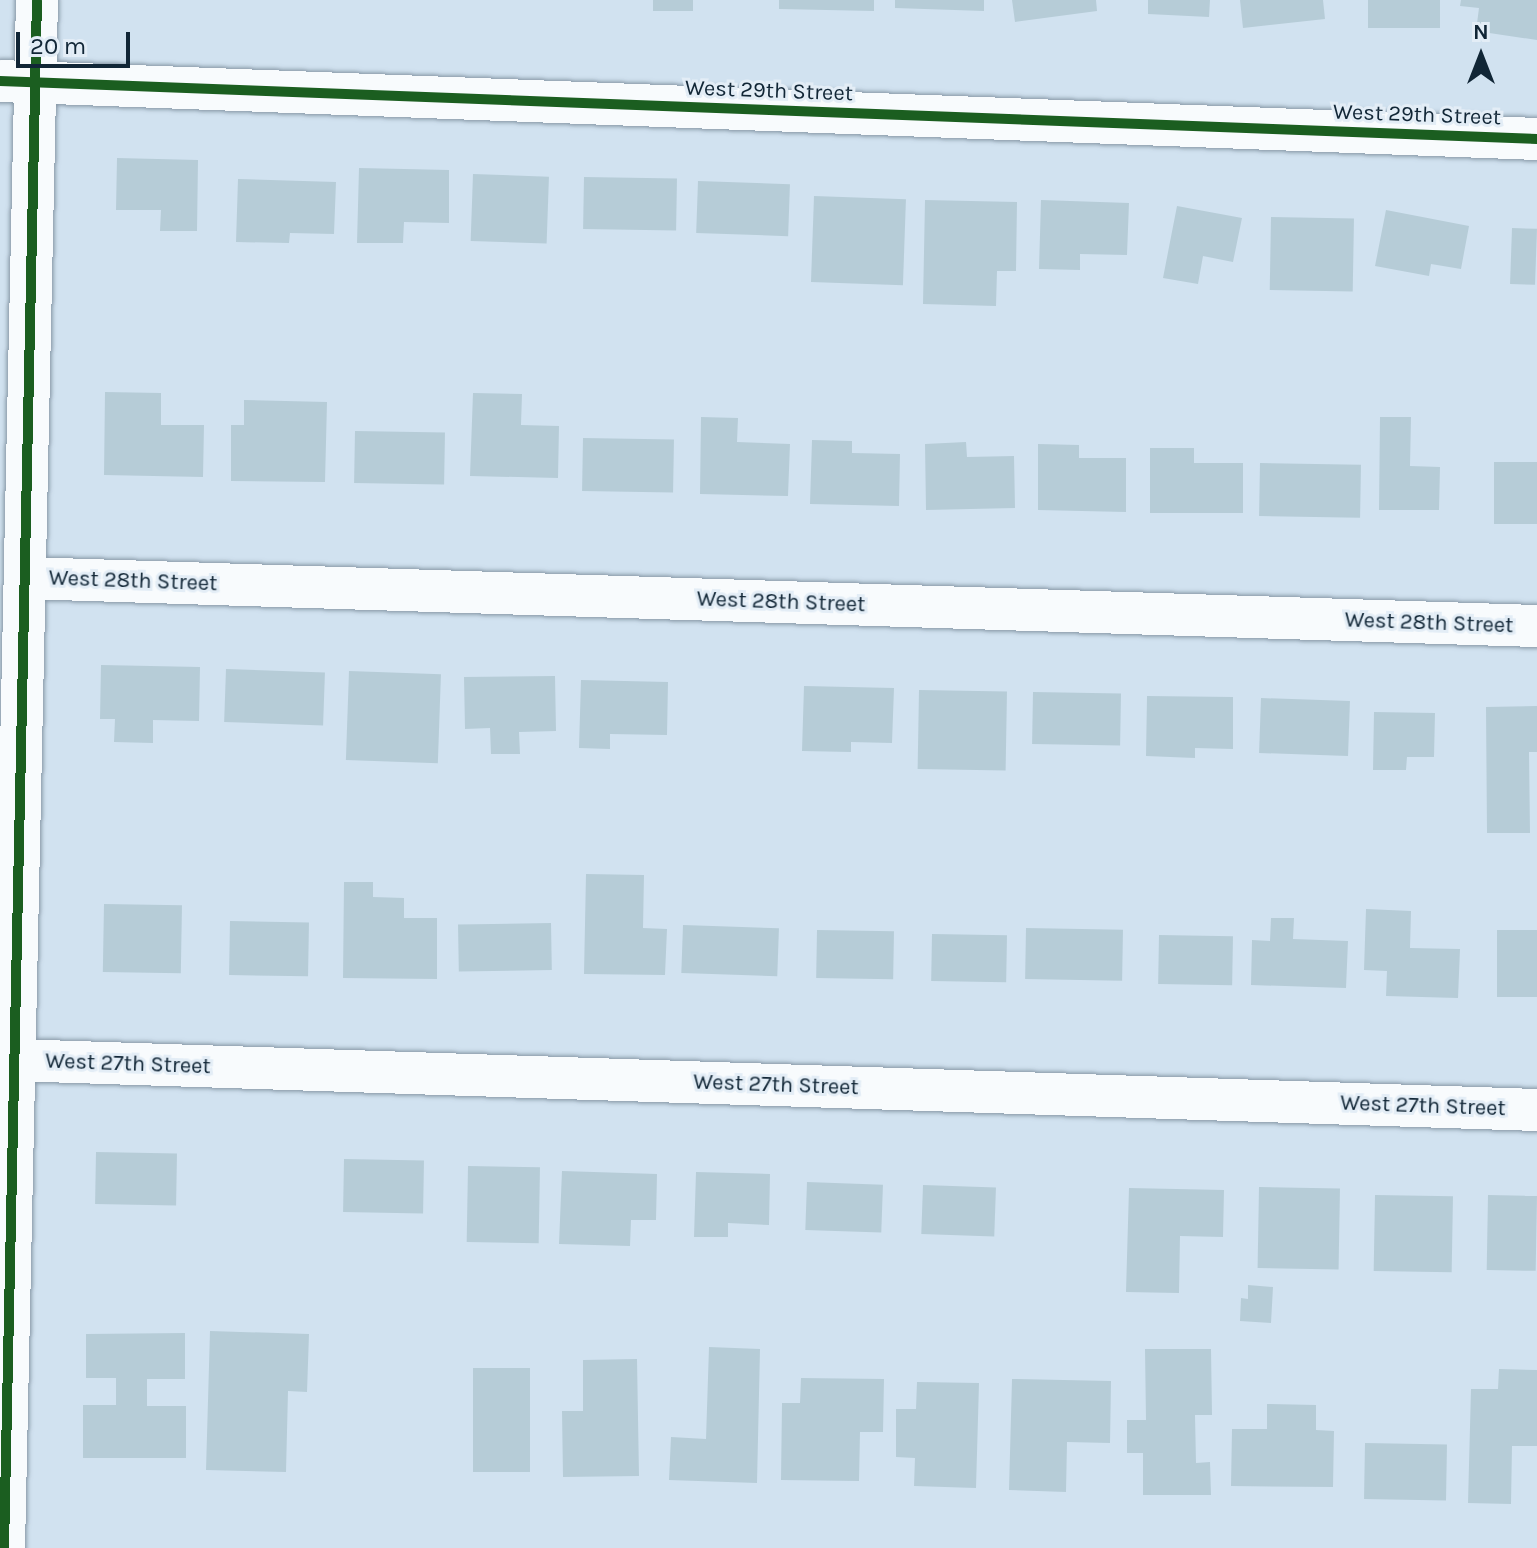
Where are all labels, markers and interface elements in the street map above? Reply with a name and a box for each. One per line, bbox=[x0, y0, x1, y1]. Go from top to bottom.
scale bar bbox=[20, 16, 134, 66]
north arrow bbox=[1441, 16, 1521, 96]
text: N bbox=[1473, 19, 1489, 45]
text: 20 m bbox=[30, 32, 86, 60]
street label: West 29th Street bbox=[685, 75, 853, 107]
street label: West 29th Street bbox=[1333, 99, 1501, 131]
street label: West 28th Street bbox=[48, 565, 218, 597]
street label: West 28th Street bbox=[696, 586, 866, 618]
street label: West 28th Street bbox=[1344, 607, 1514, 639]
street label: West 27th Street bbox=[45, 1048, 211, 1080]
street label: West 27th Street bbox=[693, 1069, 859, 1101]
street label: West 27th Street bbox=[1340, 1090, 1506, 1122]

